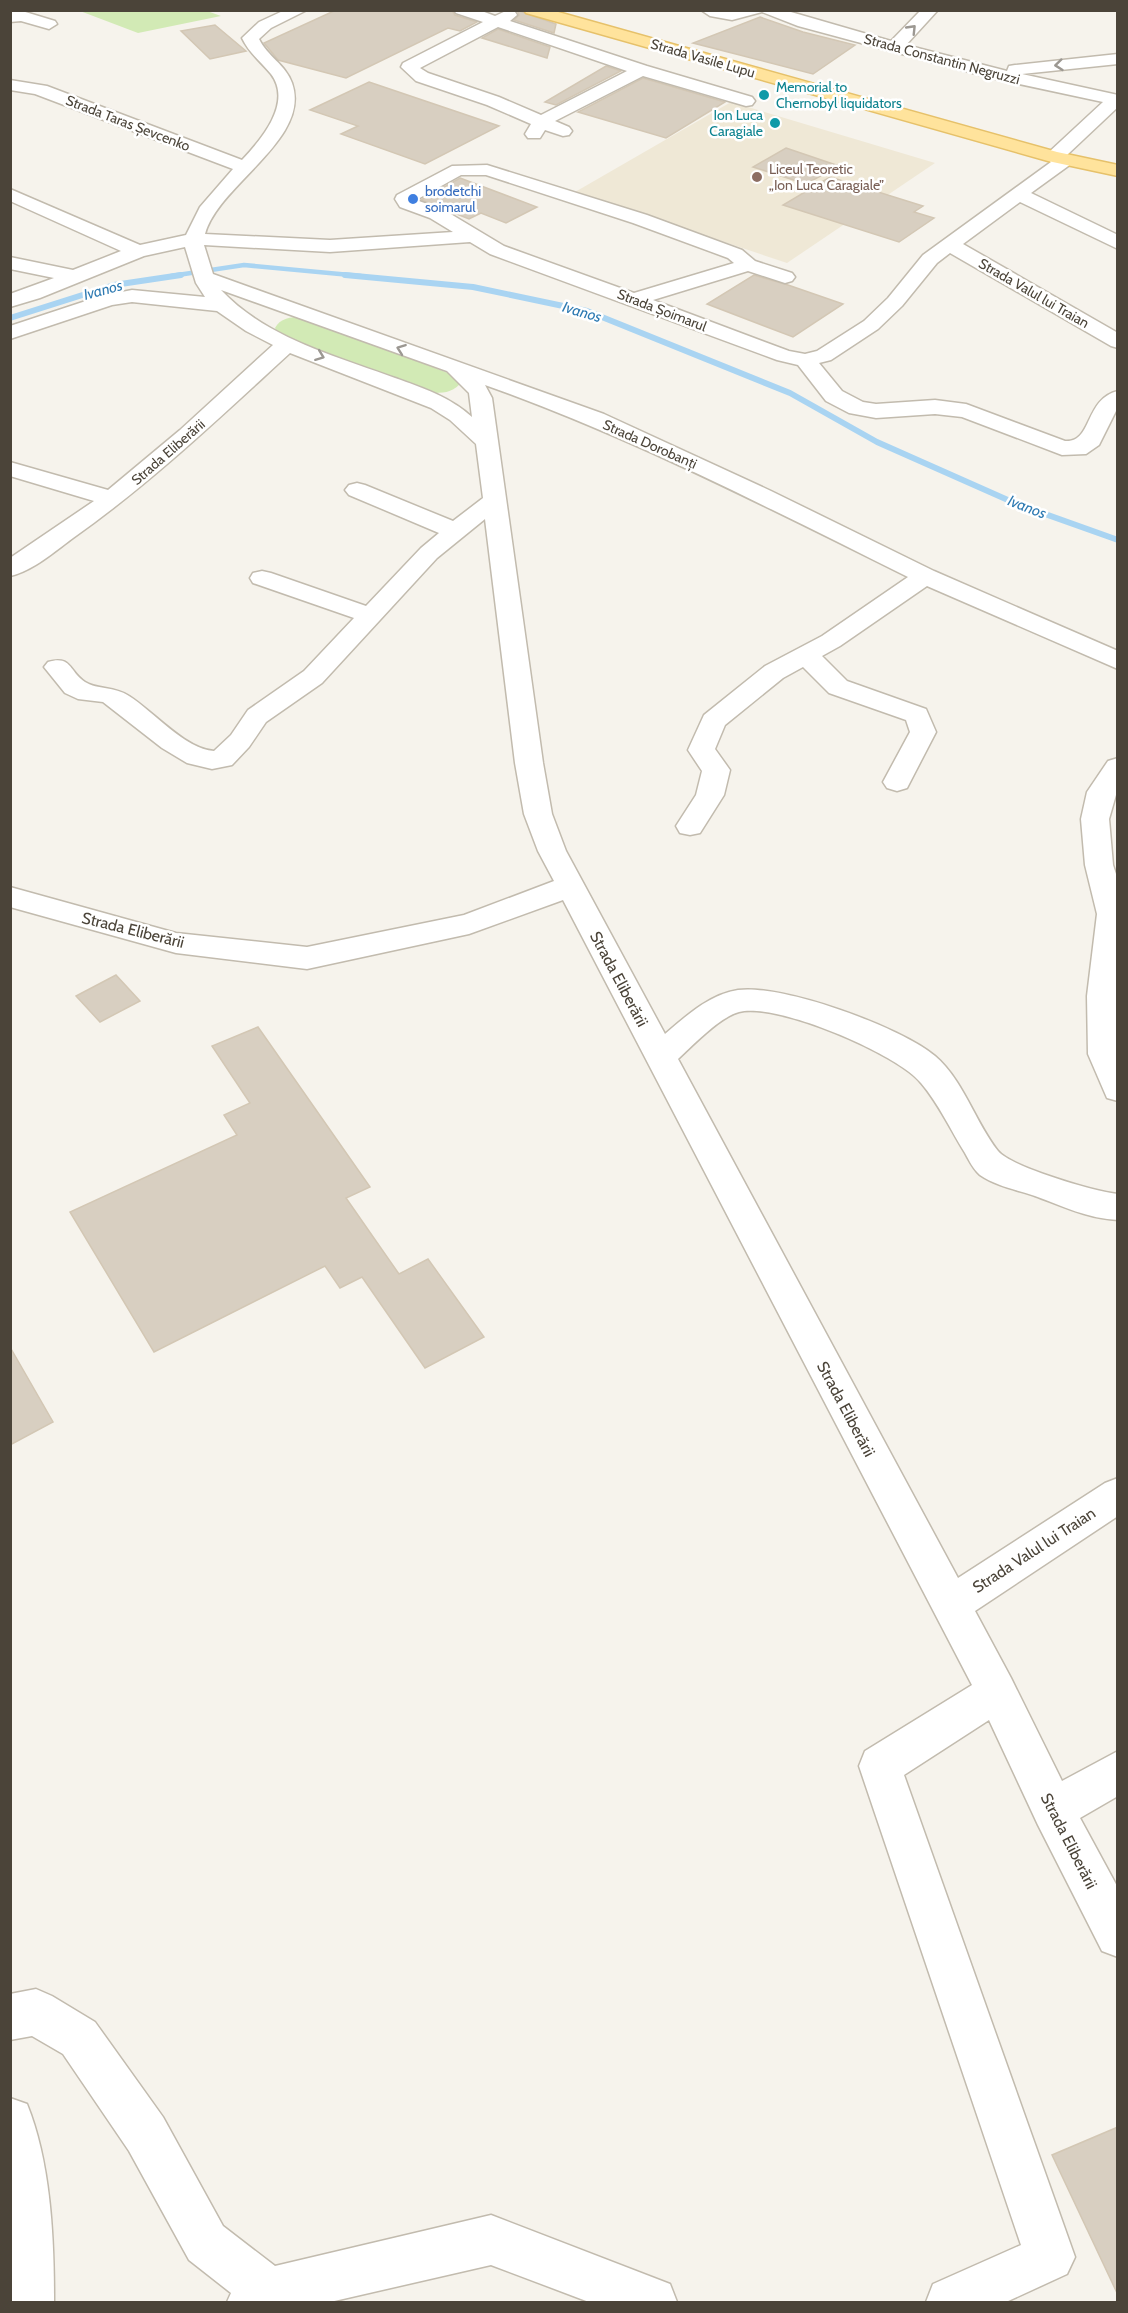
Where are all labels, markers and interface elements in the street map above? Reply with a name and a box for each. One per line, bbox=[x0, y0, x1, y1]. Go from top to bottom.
one-way arrow bbox=[905, 25, 916, 36]
street label: Strada Constantin Negruzzi bbox=[862, 30, 1022, 88]
street label: Strada Vasile Lupu bbox=[649, 34, 757, 82]
one-way arrow bbox=[1055, 58, 1064, 71]
place label: Memorial to Chernobyl liquidators bbox=[776, 78, 902, 112]
marker: Memorial to Chernobyl liquidators bbox=[757, 88, 771, 102]
street label: Strada Taras Șevcenko bbox=[63, 91, 193, 155]
place label: Ion Luca Caragiale bbox=[709, 106, 763, 140]
marker: Ion Luca Caragiale bbox=[768, 116, 782, 130]
place label: Liceul Teoretic „Ion Luca Caragiale” bbox=[769, 160, 884, 194]
marker: Liceul Teoretic „Ion Luca Caragiale” bbox=[750, 170, 764, 184]
place label: brodetchi soimarul bbox=[425, 182, 481, 216]
marker: brodetchi soimarul bbox=[406, 192, 420, 206]
street label: Strada Valul lui Traian bbox=[975, 254, 1093, 332]
water label: Ivanos bbox=[82, 276, 125, 304]
street label: Strada Șoimarul bbox=[615, 285, 710, 336]
water label: Ivanos bbox=[560, 298, 604, 326]
one-way arrow bbox=[397, 343, 407, 356]
one-way arrow bbox=[314, 349, 325, 361]
street label: Strada Eliberării bbox=[127, 415, 209, 489]
street label: Strada Dorobanți bbox=[600, 415, 700, 473]
water label: Ivanos bbox=[1005, 492, 1049, 523]
street label: Strada Eliberării bbox=[80, 908, 186, 952]
street label: Strada Eliberării bbox=[586, 928, 652, 1030]
street label: Strada Eliberării bbox=[813, 1358, 879, 1460]
street label: Strada Valul lui Traian bbox=[969, 1503, 1099, 1597]
street label: Strada Eliberării bbox=[1037, 1790, 1101, 1892]

